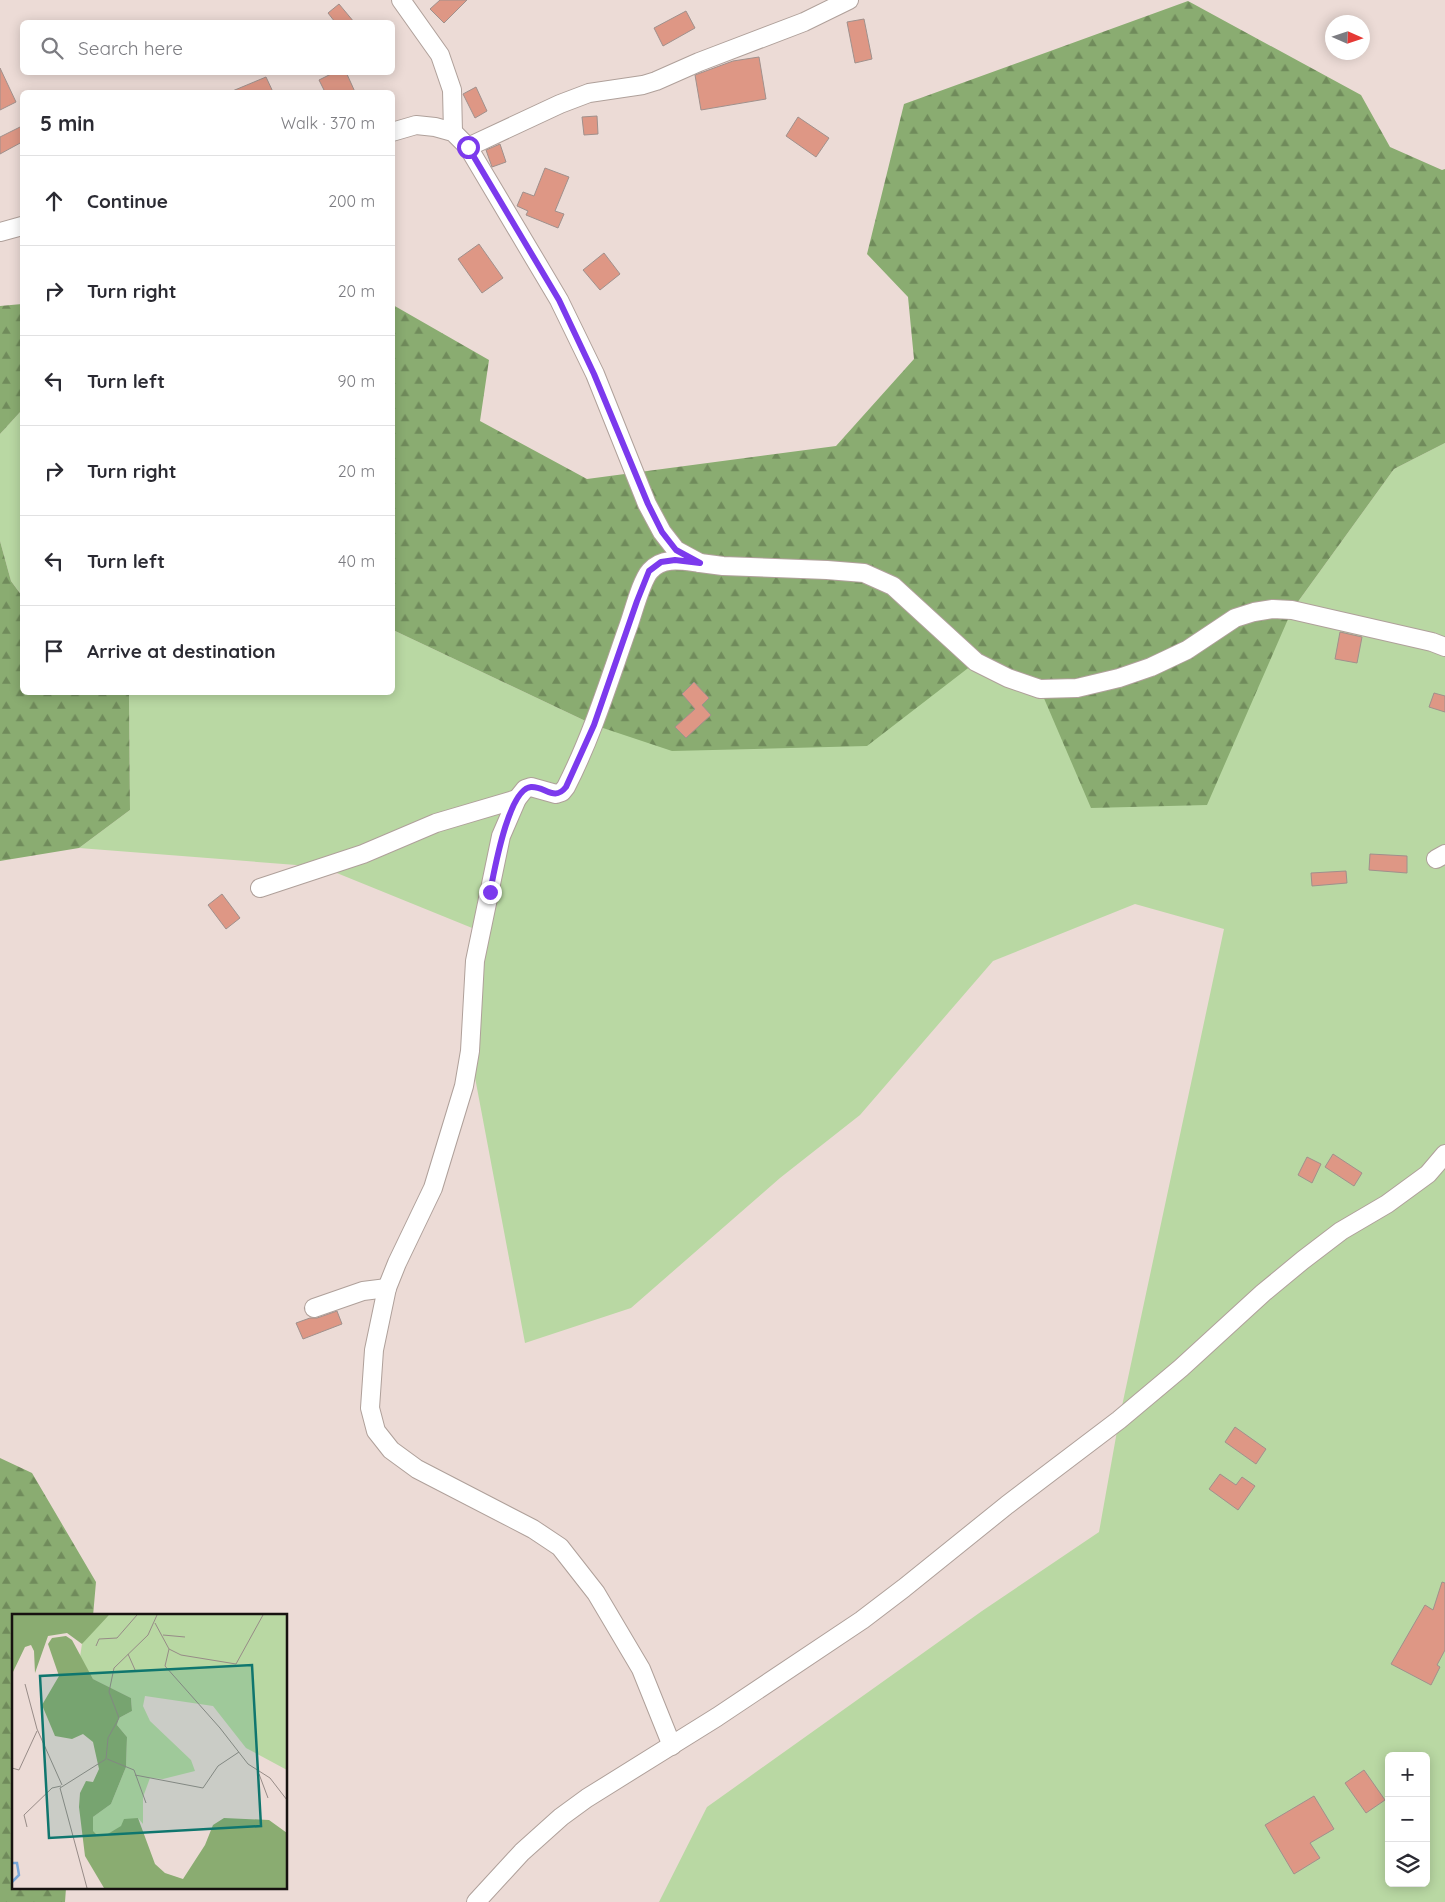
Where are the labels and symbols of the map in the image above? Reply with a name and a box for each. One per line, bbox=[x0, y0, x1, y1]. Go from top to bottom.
north arrow bbox=[1325, 15, 1370, 60]
route start bbox=[457, 136, 480, 159]
route end bbox=[479, 881, 502, 904]
inset map bbox=[12, 1614, 288, 1890]

